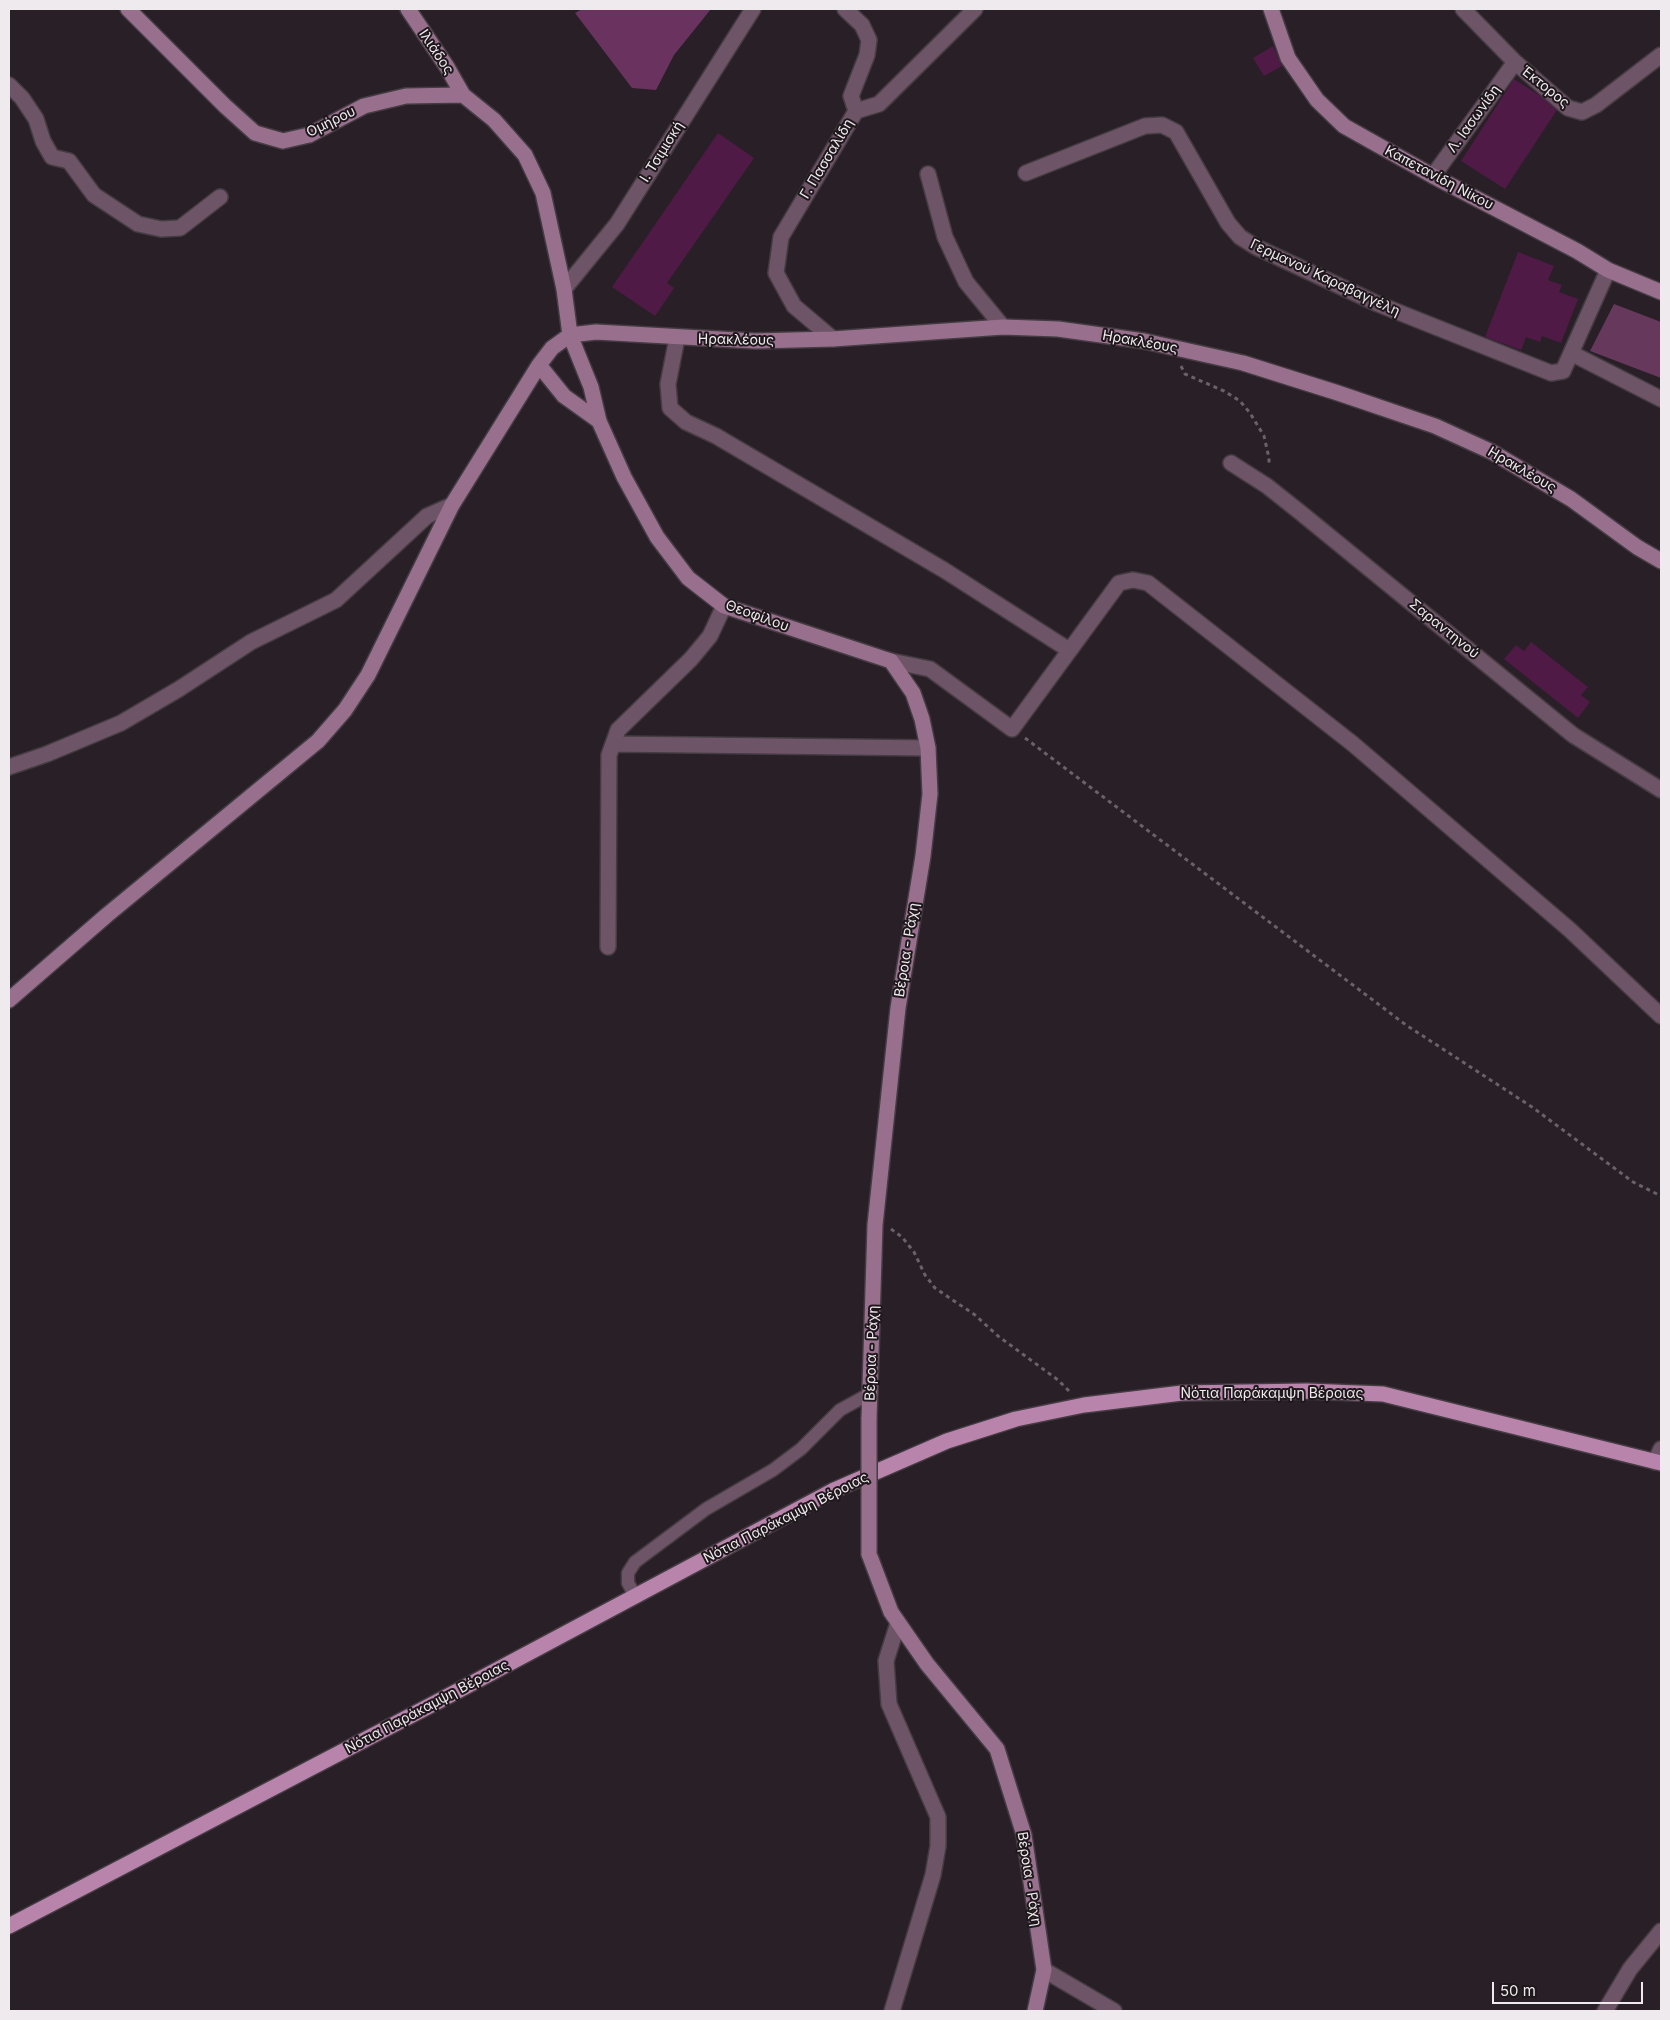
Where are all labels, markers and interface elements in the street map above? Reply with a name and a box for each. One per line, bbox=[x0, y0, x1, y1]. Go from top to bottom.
street label: Ιλιάδος bbox=[415, 26, 457, 78]
street label: Έκτορος bbox=[1517, 62, 1573, 112]
street label: Λ. Ιασωνίδη bbox=[1444, 82, 1504, 156]
street label: Ομήρου bbox=[304, 103, 358, 141]
street label: Γ. Πασσαλίδη bbox=[797, 116, 857, 202]
street label: Ι. Τσιμισκή bbox=[637, 118, 687, 186]
street label: Καπετανίδη Νίκου bbox=[1382, 142, 1496, 214]
street label: Γερμανού Καραβαγγέλη bbox=[1247, 236, 1403, 320]
street label: Ηρακλέους bbox=[1101, 327, 1179, 357]
street label: Ηρακλέους bbox=[698, 331, 774, 349]
street label: Ηρακλέους bbox=[1485, 444, 1559, 496]
street label: Σαραντηνού bbox=[1406, 596, 1482, 662]
street label: Θεοφίλου bbox=[723, 597, 791, 635]
street label: Βέροια - Ράχη bbox=[891, 902, 923, 998]
street label: Βέροια - Ράχη bbox=[862, 1305, 882, 1401]
street label: Νότια Παράκαμψη Βέροιας bbox=[1181, 1386, 1363, 1402]
street label: Νότια Παράκαμψη Βέροιας bbox=[701, 1469, 871, 1567]
street label: Νότια Παράκαμψη Βέροιας bbox=[342, 1657, 512, 1757]
street label: Βέροια - Ράχη bbox=[1013, 1831, 1045, 1927]
scale bar bbox=[1495, 1972, 1646, 2004]
text: 50 m bbox=[1500, 1981, 1536, 2000]

